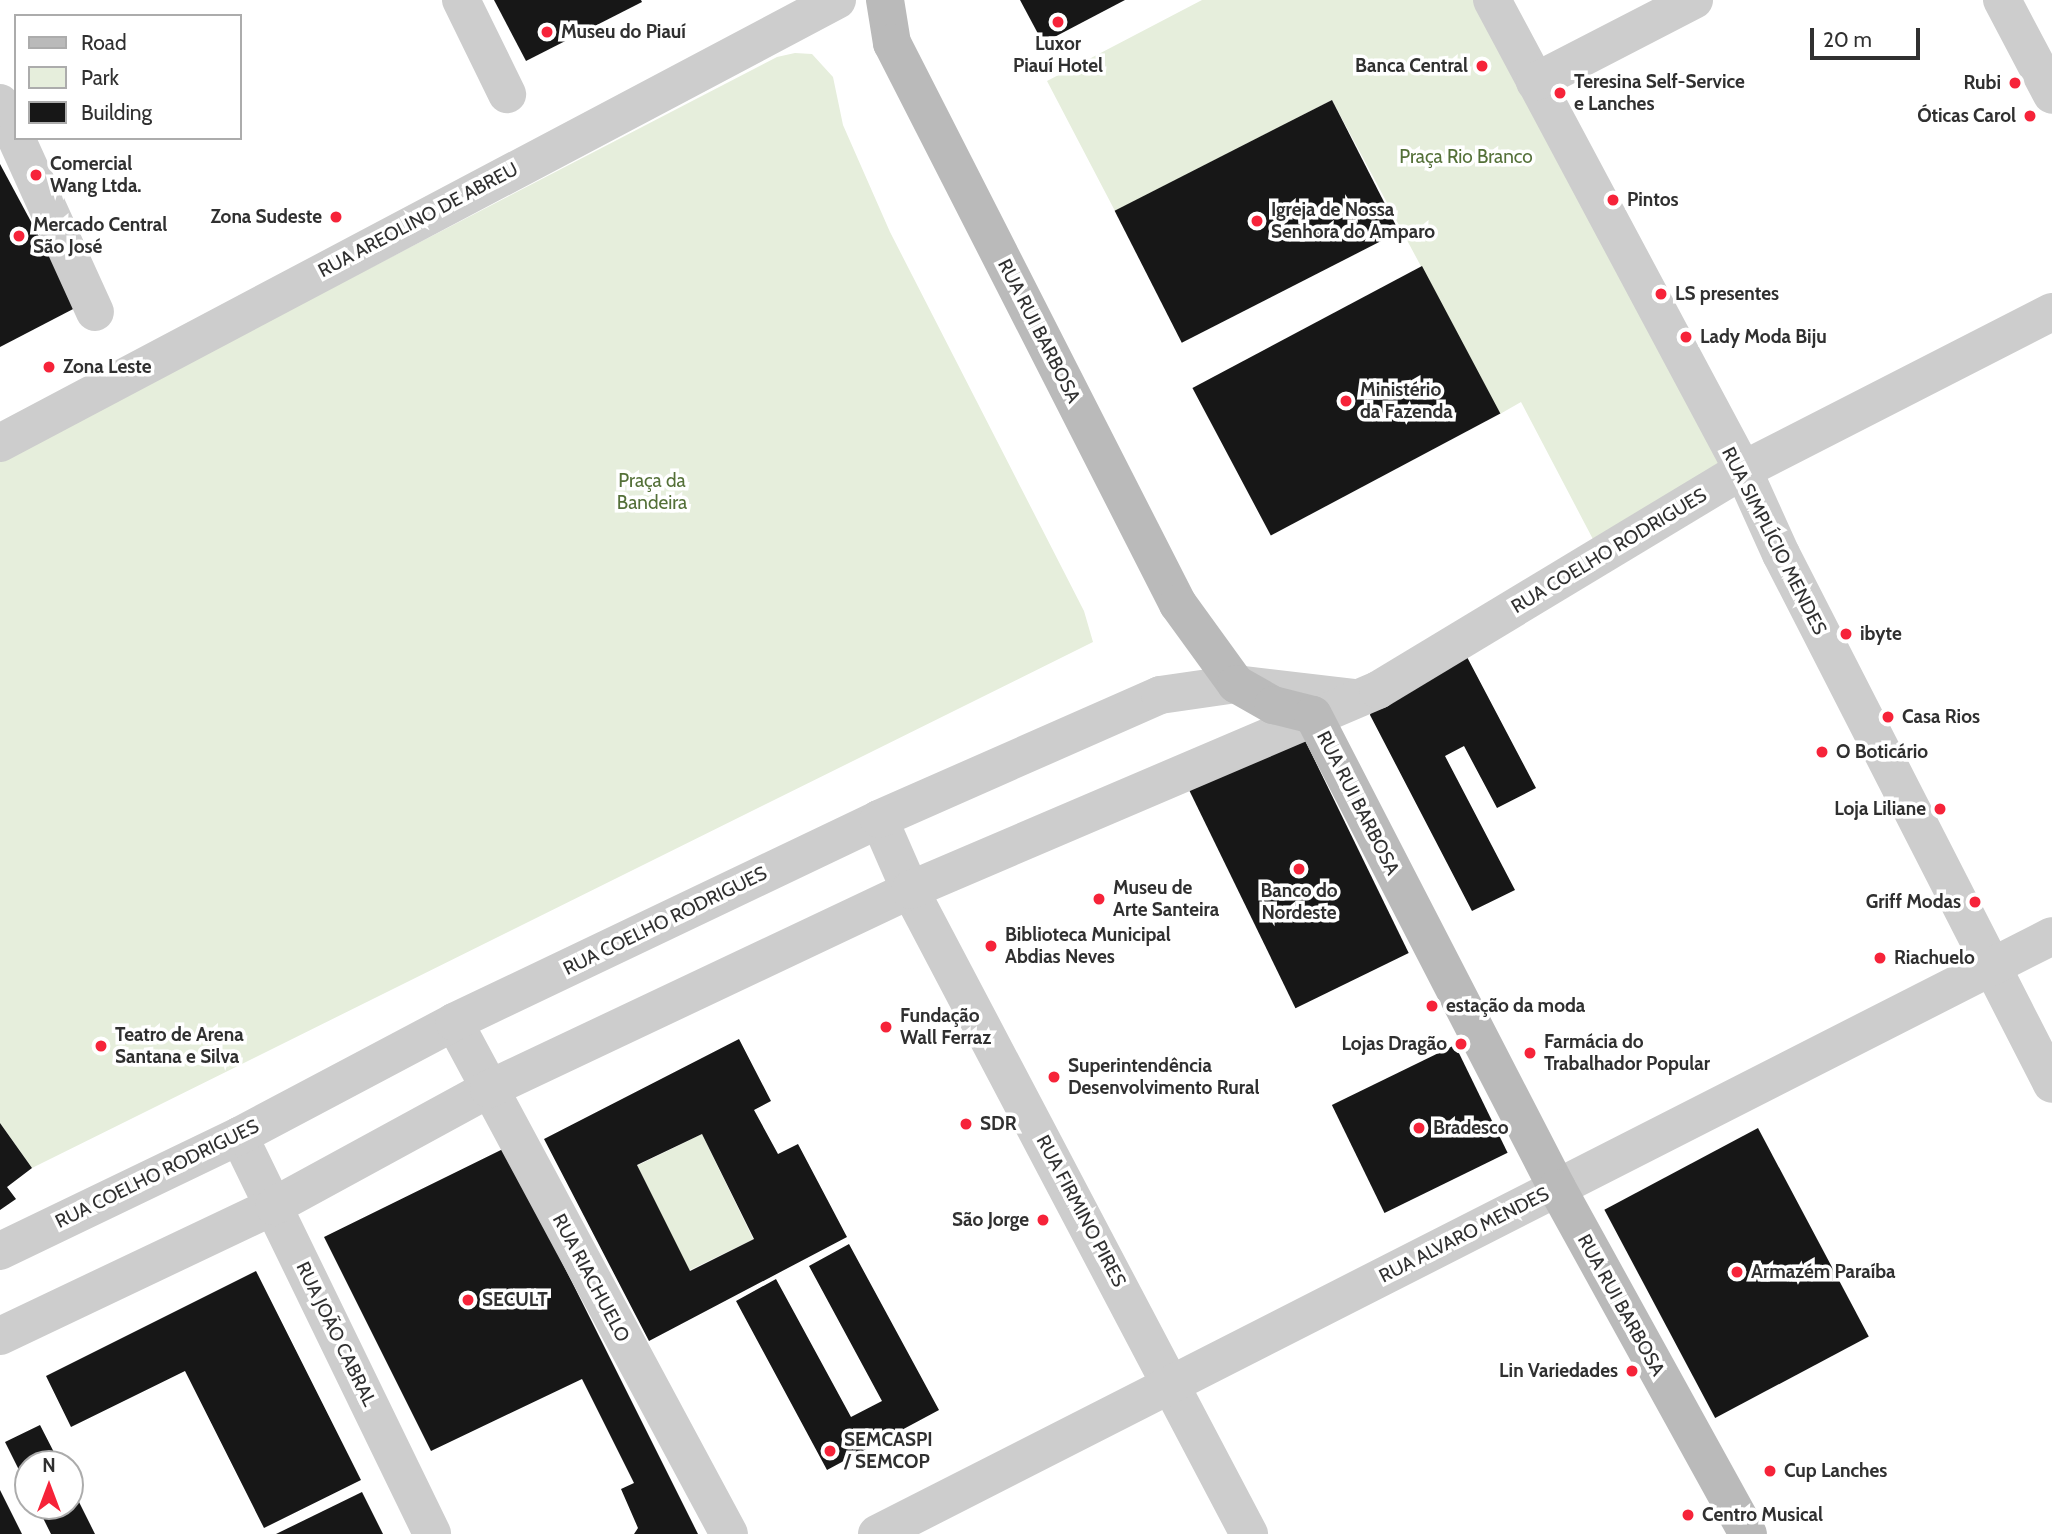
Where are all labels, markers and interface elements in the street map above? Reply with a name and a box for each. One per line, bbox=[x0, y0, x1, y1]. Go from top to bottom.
legend bbox=[14, 14, 242, 140]
marker: Luxor Piauí Hotel bbox=[1050, 14, 1066, 30]
scale bar bbox=[1814, 14, 1924, 58]
place label: Museu do Piauí bbox=[561, 21, 686, 43]
marker: Museu do Piauí bbox=[539, 24, 555, 40]
text: 20 m bbox=[1823, 27, 1872, 52]
text: Road bbox=[81, 30, 127, 55]
place label: Luxor Piauí Hotel bbox=[1013, 33, 1103, 77]
place label: Banca Central bbox=[1355, 55, 1468, 77]
marker: Banca Central bbox=[1474, 58, 1490, 74]
text: Park bbox=[81, 65, 119, 90]
place label: Teresina Self-Service e Lanches bbox=[1574, 71, 1745, 115]
place label: Rubi bbox=[1963, 72, 2001, 94]
marker: Rubi bbox=[2007, 75, 2023, 91]
marker: Teresina Self-Service e Lanches bbox=[1552, 85, 1568, 101]
text: Building bbox=[81, 100, 152, 125]
place label: Óticas Carol bbox=[1917, 105, 2016, 127]
marker: Óticas Carol bbox=[2022, 108, 2038, 124]
park label: Praça Rio Branco bbox=[1399, 146, 1533, 168]
place label: Comercial Wang Ltda. bbox=[50, 153, 142, 197]
street label: RUA AREOLINO DE ABREU bbox=[314, 158, 522, 282]
marker: Comercial Wang Ltda. bbox=[28, 167, 44, 183]
place label: Pintos bbox=[1627, 189, 1679, 211]
marker: Pintos bbox=[1605, 192, 1621, 208]
place label: Igreja de Nossa Senhora do Amparo bbox=[1271, 199, 1435, 243]
place label: Zona Sudeste bbox=[211, 206, 322, 228]
marker: Zona Sudeste bbox=[328, 209, 344, 225]
marker: Igreja de Nossa Senhora do Amparo bbox=[1249, 213, 1265, 229]
place label: Mercado Central São José bbox=[33, 214, 167, 258]
marker: Mercado Central São José bbox=[11, 228, 27, 244]
street label: RUA RUI BARBOSA bbox=[993, 255, 1085, 407]
place label: LS presentes bbox=[1675, 283, 1779, 305]
marker: LS presentes bbox=[1653, 286, 1669, 302]
place label: Lady Moda Biju bbox=[1700, 326, 1827, 348]
marker: Lady Moda Biju bbox=[1678, 329, 1694, 345]
place label: Zona Leste bbox=[63, 356, 152, 378]
marker: Zona Leste bbox=[41, 359, 57, 375]
place label: Ministério da Fazenda bbox=[1360, 379, 1453, 423]
marker: Ministério da Fazenda bbox=[1338, 393, 1354, 409]
street label: RUA SIMPLÍCIO MENDES bbox=[1717, 443, 1831, 639]
park label: Praça da Bandeira bbox=[617, 470, 687, 514]
street label: RUA COELHO RODRIGUES bbox=[1507, 484, 1711, 618]
place label: ibyte bbox=[1860, 623, 1902, 645]
marker: ibyte bbox=[1838, 626, 1854, 642]
place label: Casa Rios bbox=[1902, 706, 1980, 728]
marker: Casa Rios bbox=[1880, 709, 1896, 725]
street label: RUA RUI BARBOSA bbox=[1312, 727, 1404, 879]
place label: O Boticário bbox=[1836, 741, 1928, 763]
marker: O Boticário bbox=[1814, 744, 1830, 760]
place label: Loja Liliane bbox=[1834, 798, 1926, 820]
marker: Loja Liliane bbox=[1932, 801, 1948, 817]
marker: Banco do Nordeste bbox=[1291, 861, 1307, 877]
street label: RUA COELHO RODRIGUES bbox=[559, 862, 771, 980]
place label: Museu de Arte Santeira bbox=[1113, 877, 1219, 921]
place label: Banco do Nordeste bbox=[1260, 880, 1338, 924]
marker: Museu de Arte Santeira bbox=[1091, 891, 1107, 907]
place label: Griff Modas bbox=[1866, 891, 1961, 913]
marker: Griff Modas bbox=[1967, 894, 1983, 910]
place label: Biblioteca Municipal Abdias Neves bbox=[1005, 924, 1171, 968]
marker: Biblioteca Municipal Abdias Neves bbox=[983, 938, 999, 954]
place label: Riachuelo bbox=[1894, 947, 1975, 969]
marker: Riachuelo bbox=[1872, 950, 1888, 966]
place label: estação da moda bbox=[1446, 995, 1585, 1017]
marker: estação da moda bbox=[1424, 998, 1440, 1014]
place label: Fundação Wall Ferraz bbox=[900, 1005, 991, 1049]
marker: Fundação Wall Ferraz bbox=[878, 1019, 894, 1035]
place label: Teatro de Arena Santana e Silva bbox=[115, 1024, 244, 1068]
place label: Farmácia do Trabalhador Popular bbox=[1544, 1031, 1710, 1075]
place label: Lojas Dragão bbox=[1341, 1033, 1447, 1055]
marker: Lojas Dragão bbox=[1453, 1036, 1469, 1052]
marker: Teatro de Arena Santana e Silva bbox=[93, 1038, 109, 1054]
marker: Farmácia do Trabalhador Popular bbox=[1522, 1045, 1538, 1061]
place label: Superintendência Desenvolvimento Rural bbox=[1068, 1055, 1259, 1099]
marker: Superintendência Desenvolvimento Rural bbox=[1046, 1069, 1062, 1085]
place label: SDR bbox=[980, 1113, 1017, 1135]
street label: RUA COELHO RODRIGUES bbox=[51, 1115, 263, 1233]
marker: SDR bbox=[958, 1116, 974, 1132]
place label: Bradesco bbox=[1433, 1117, 1508, 1139]
marker: Bradesco bbox=[1411, 1120, 1427, 1136]
street label: RUA FIRMINO PIRES bbox=[1031, 1131, 1131, 1291]
street label: RUA ALVARO MENDES bbox=[1375, 1182, 1553, 1288]
place label: São Jorge bbox=[952, 1209, 1029, 1231]
street label: RUA RIACHUELO bbox=[548, 1210, 634, 1346]
marker: São Jorge bbox=[1035, 1212, 1051, 1228]
street label: RUA RUI BARBOSA bbox=[1573, 1230, 1669, 1380]
street label: RUA JOÃO CABRAL bbox=[291, 1258, 381, 1410]
place label: Armazém Paraíba bbox=[1751, 1261, 1896, 1283]
marker: Armazém Paraíba bbox=[1729, 1264, 1745, 1280]
place label: SECULT bbox=[482, 1289, 548, 1311]
marker: SECULT bbox=[460, 1292, 476, 1308]
place label: Lin Variedades bbox=[1499, 1360, 1618, 1382]
marker: Lin Variedades bbox=[1624, 1363, 1640, 1379]
place label: SEMCASPI / SEMCOP bbox=[844, 1429, 933, 1473]
marker: SEMCASPI / SEMCOP bbox=[822, 1443, 838, 1459]
north arrow bbox=[14, 1450, 84, 1520]
text: N bbox=[42, 1454, 56, 1477]
place label: Cup Lanches bbox=[1784, 1460, 1887, 1482]
marker: Cup Lanches bbox=[1762, 1463, 1778, 1479]
place label: Centro Musical bbox=[1702, 1504, 1823, 1526]
marker: Centro Musical bbox=[1680, 1507, 1696, 1523]

